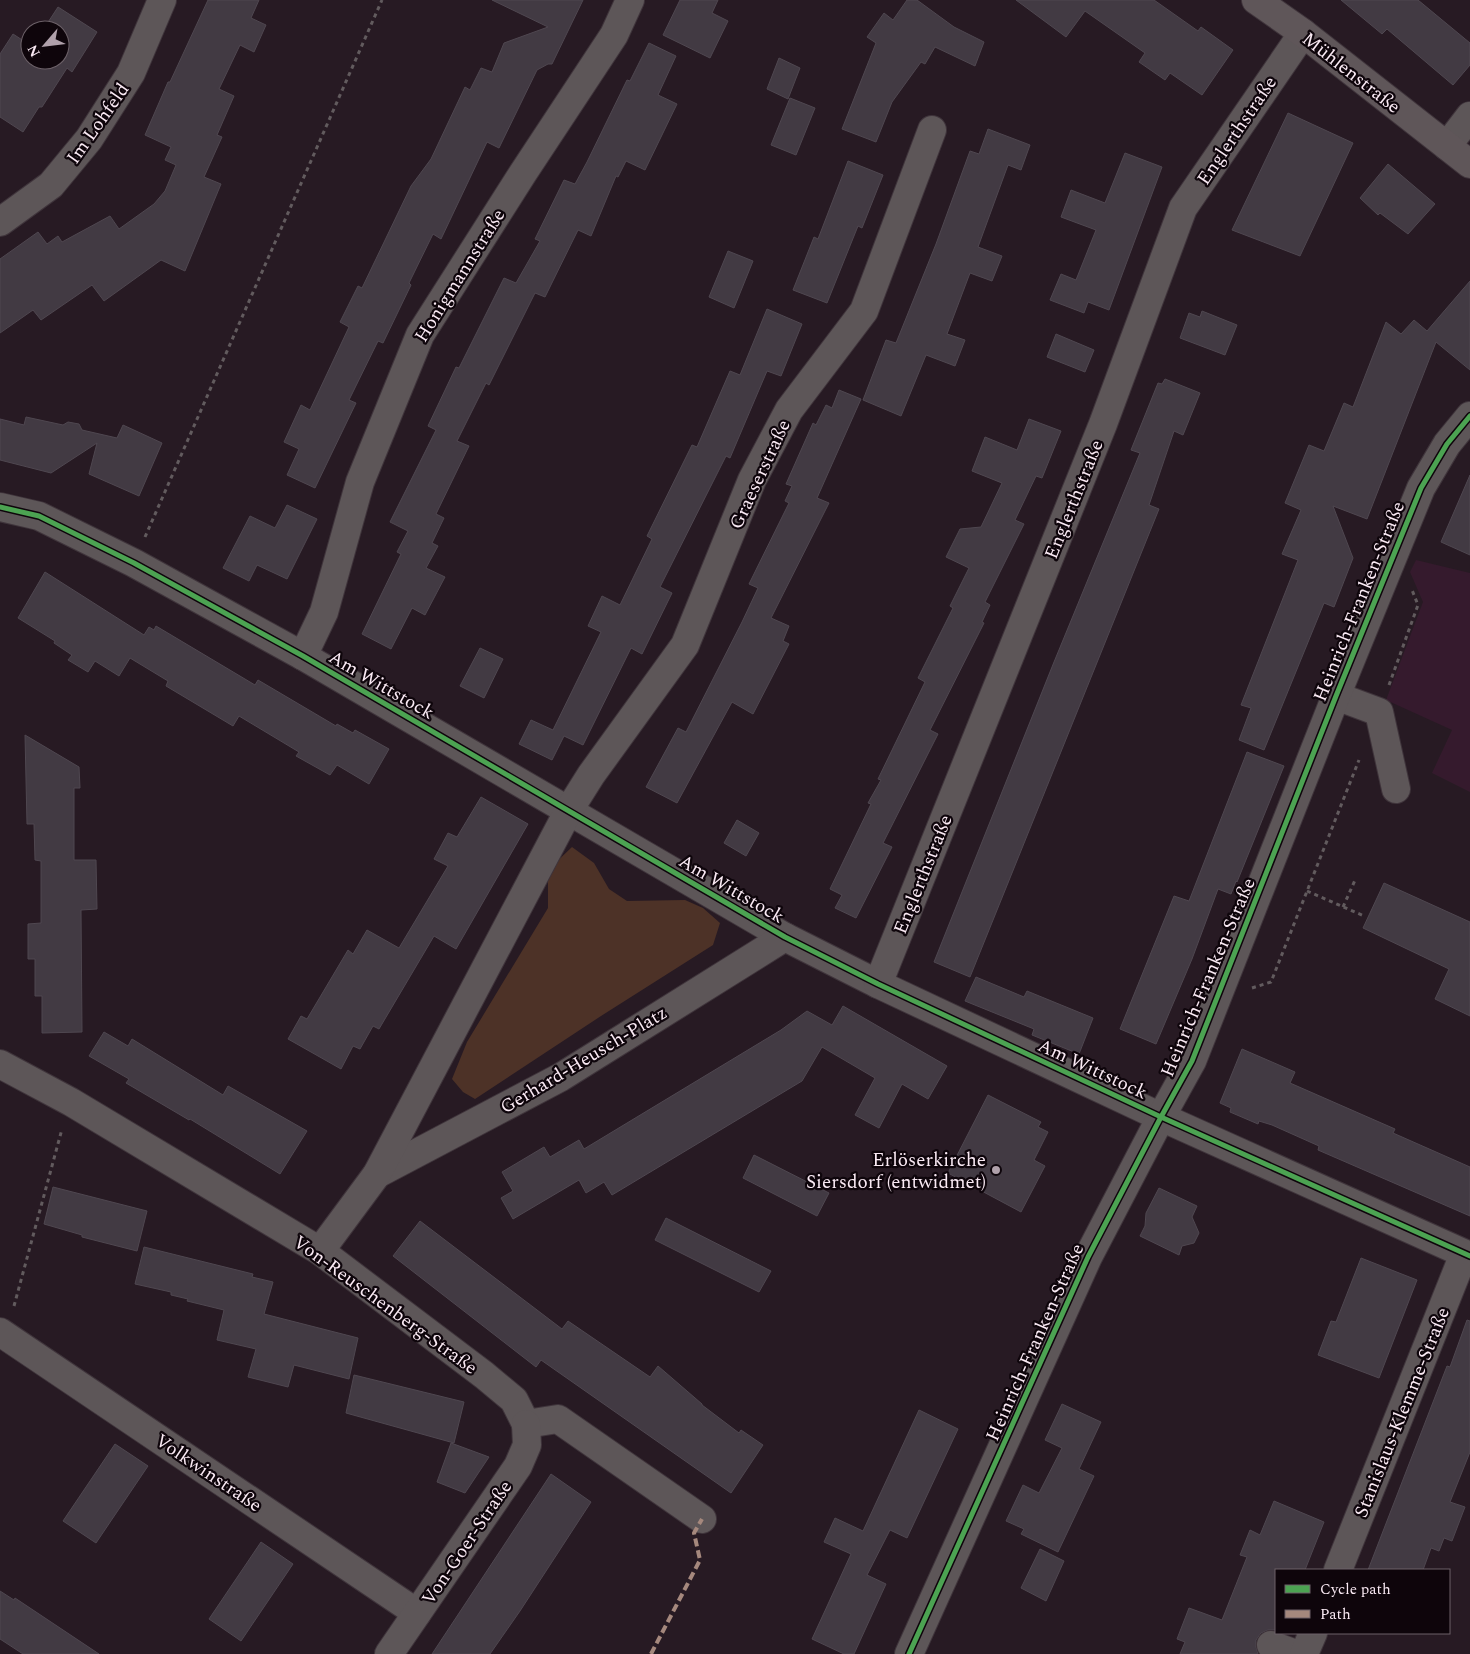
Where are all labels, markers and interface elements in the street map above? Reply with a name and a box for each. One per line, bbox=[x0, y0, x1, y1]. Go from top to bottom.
north arrow bbox=[20, 20, 70, 70]
street label: Mühlenstraße bbox=[1296, 25, 1407, 121]
text: N bbox=[22, 41, 46, 61]
street label: Englerthstraße bbox=[1190, 70, 1285, 191]
street label: Im Lohfeld bbox=[59, 77, 137, 171]
street label: Honigmannstraße bbox=[407, 203, 513, 348]
street label: Graeserstraße bbox=[722, 415, 799, 534]
street label: Englerthstraße bbox=[1037, 436, 1111, 564]
street label: Heinrich-Franken-Straße bbox=[1306, 497, 1413, 706]
street label: Am Wittstock bbox=[323, 643, 440, 728]
street label: Englerthstraße bbox=[886, 811, 960, 939]
street label: Am Wittstock bbox=[673, 847, 790, 932]
street label: Heinrich-Franken-Straße bbox=[1153, 873, 1264, 1082]
street label: Gerhard-Heusch-Platz bbox=[495, 999, 673, 1122]
street label: Am Wittstock bbox=[1033, 1031, 1152, 1108]
place label: Erlöserkirche Siersdorf (entwidmet) bbox=[806, 1146, 986, 1197]
marker: Erlöserkirche Siersdorf (entwidmet) bbox=[990, 1164, 1002, 1176]
street label: Von-Reuschenberg-Straße bbox=[287, 1228, 483, 1382]
street label: Heinrich-Franken-Straße bbox=[979, 1239, 1092, 1446]
street label: Stanislaus-Klemme-Straße bbox=[1347, 1303, 1458, 1522]
street label: Volkwinstraße bbox=[149, 1427, 267, 1520]
street label: Von-Goer-Straße bbox=[415, 1475, 520, 1611]
legend bbox=[1275, 1569, 1450, 1634]
text: Cycle path bbox=[1320, 1578, 1391, 1601]
text: Path bbox=[1320, 1603, 1351, 1626]

